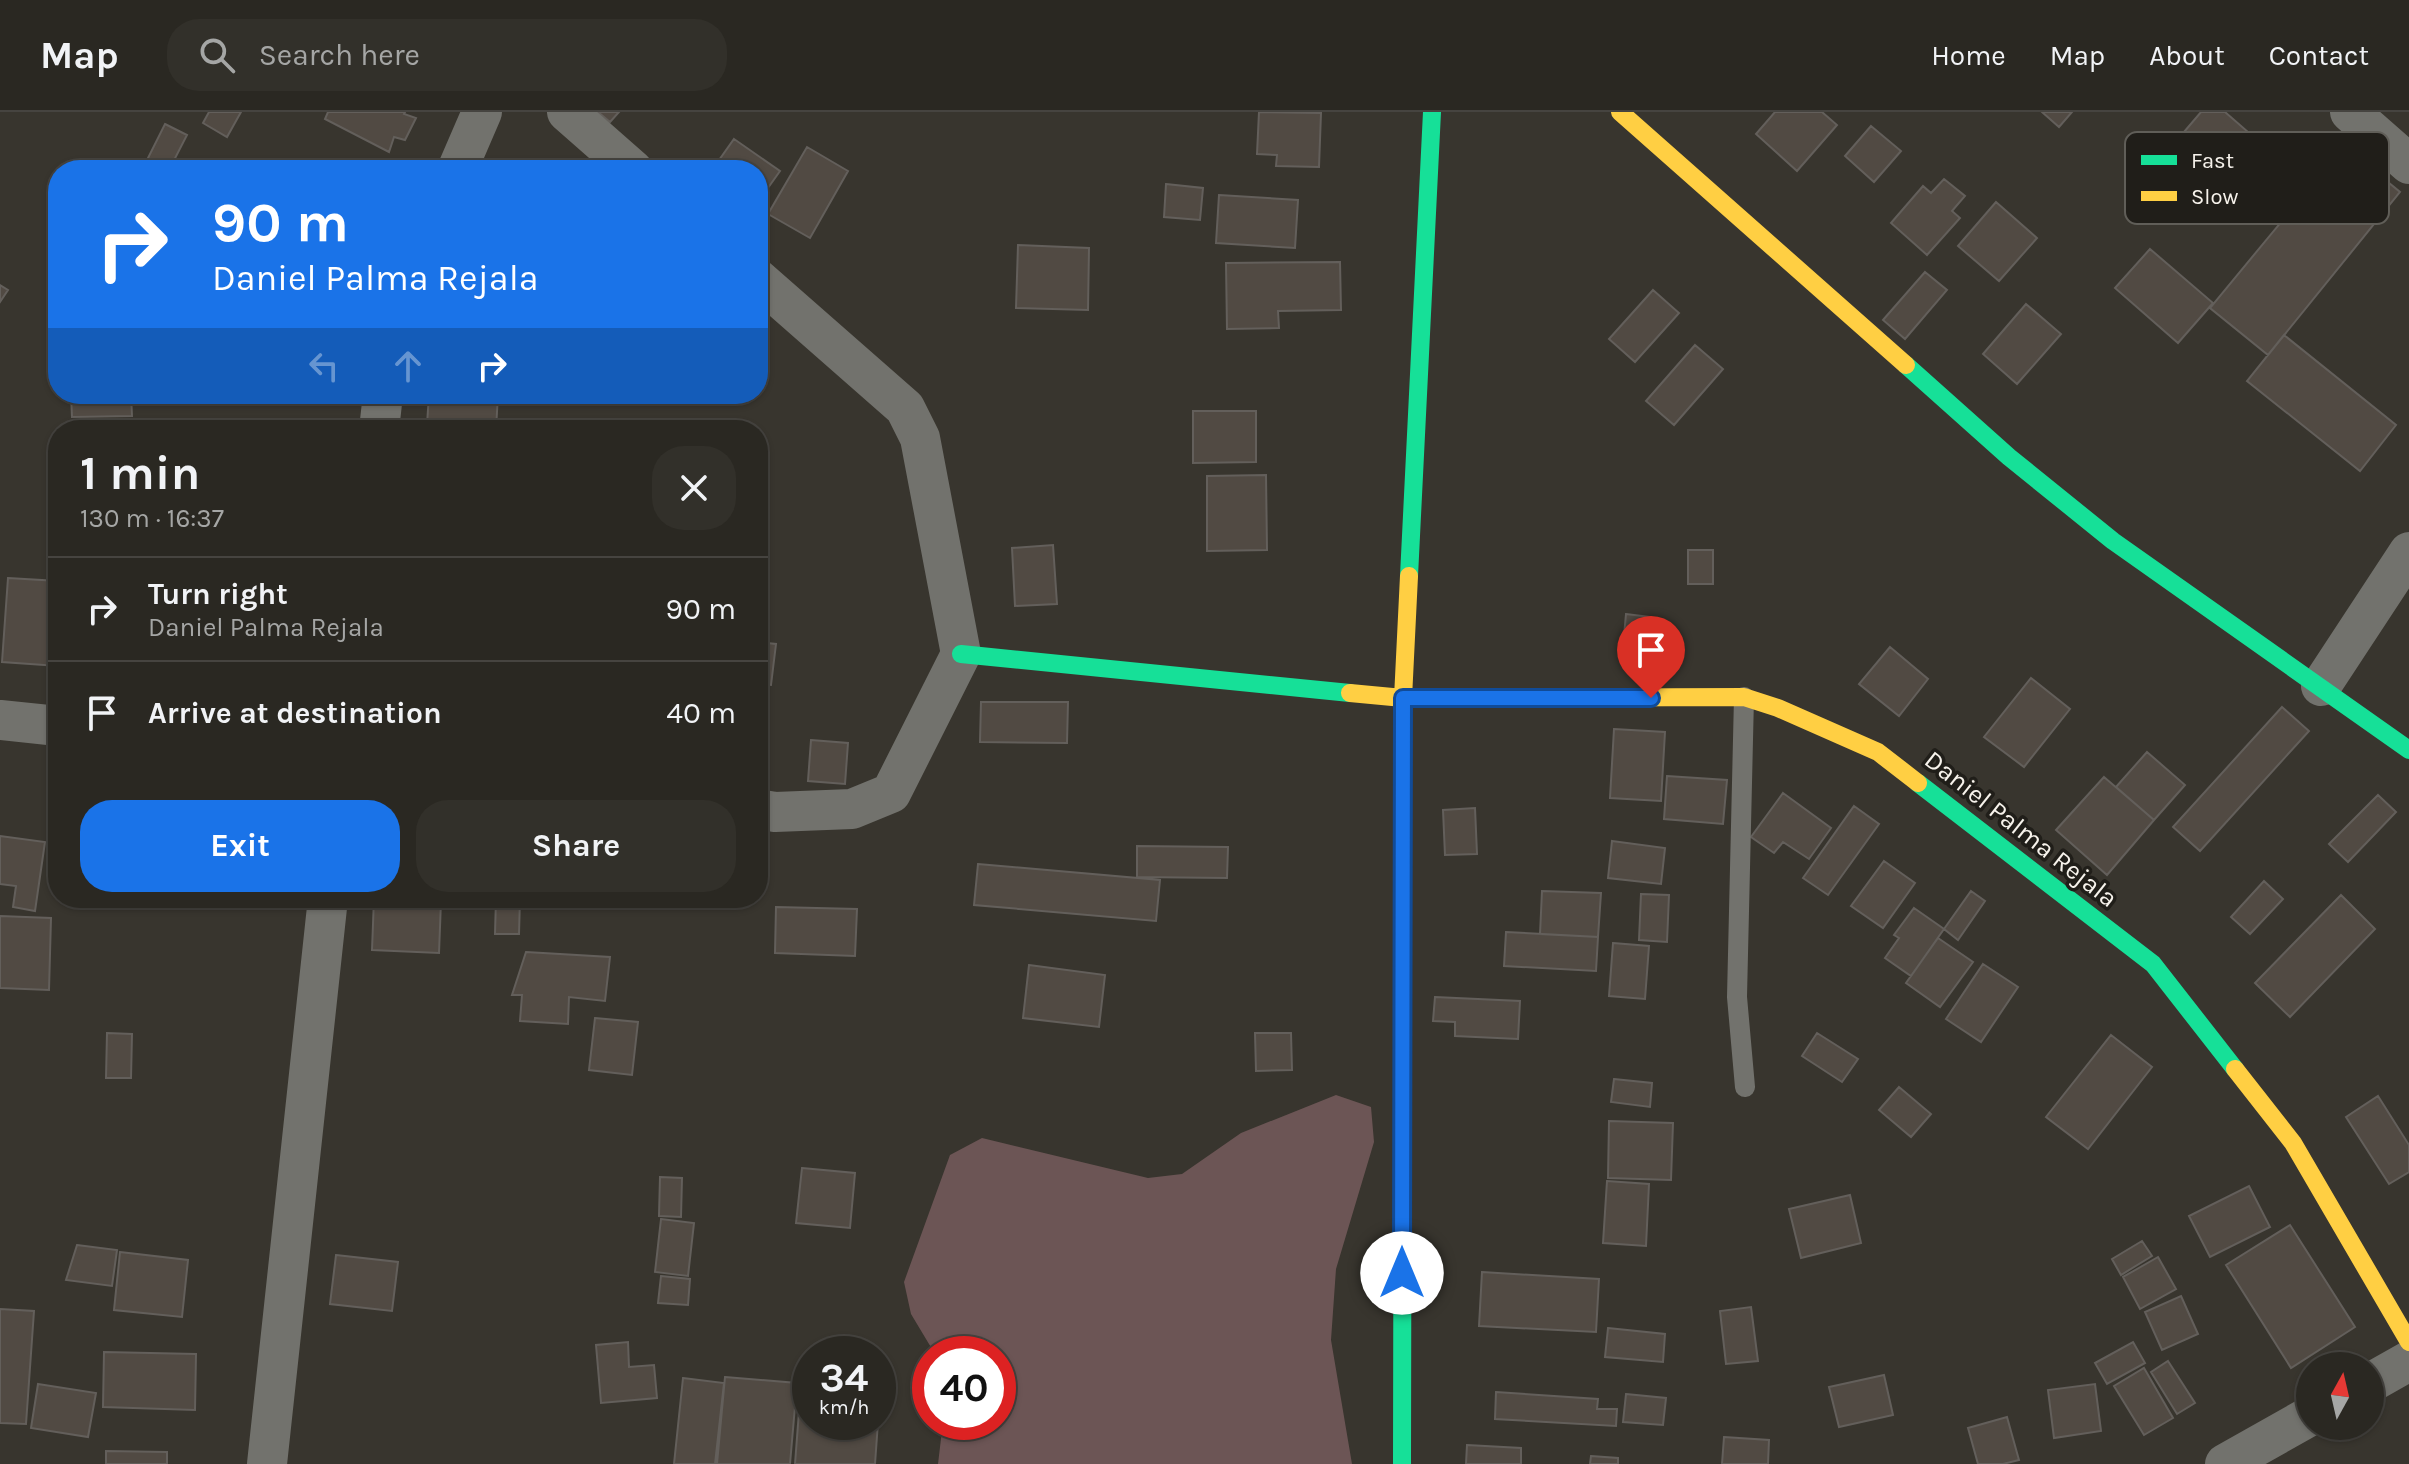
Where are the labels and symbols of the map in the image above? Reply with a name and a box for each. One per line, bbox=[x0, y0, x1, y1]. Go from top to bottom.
legend bbox=[2125, 132, 2389, 224]
text: Fast bbox=[2191, 148, 2234, 174]
text: Slow bbox=[2191, 184, 2238, 210]
pin bbox=[1617, 616, 1685, 698]
street label: Daniel Palma Rejala bbox=[1919, 744, 2123, 914]
position arrow bbox=[1360, 1231, 1444, 1315]
speed limit sign: 40 bbox=[912, 1336, 1016, 1440]
north arrow bbox=[2296, 1352, 2384, 1440]

